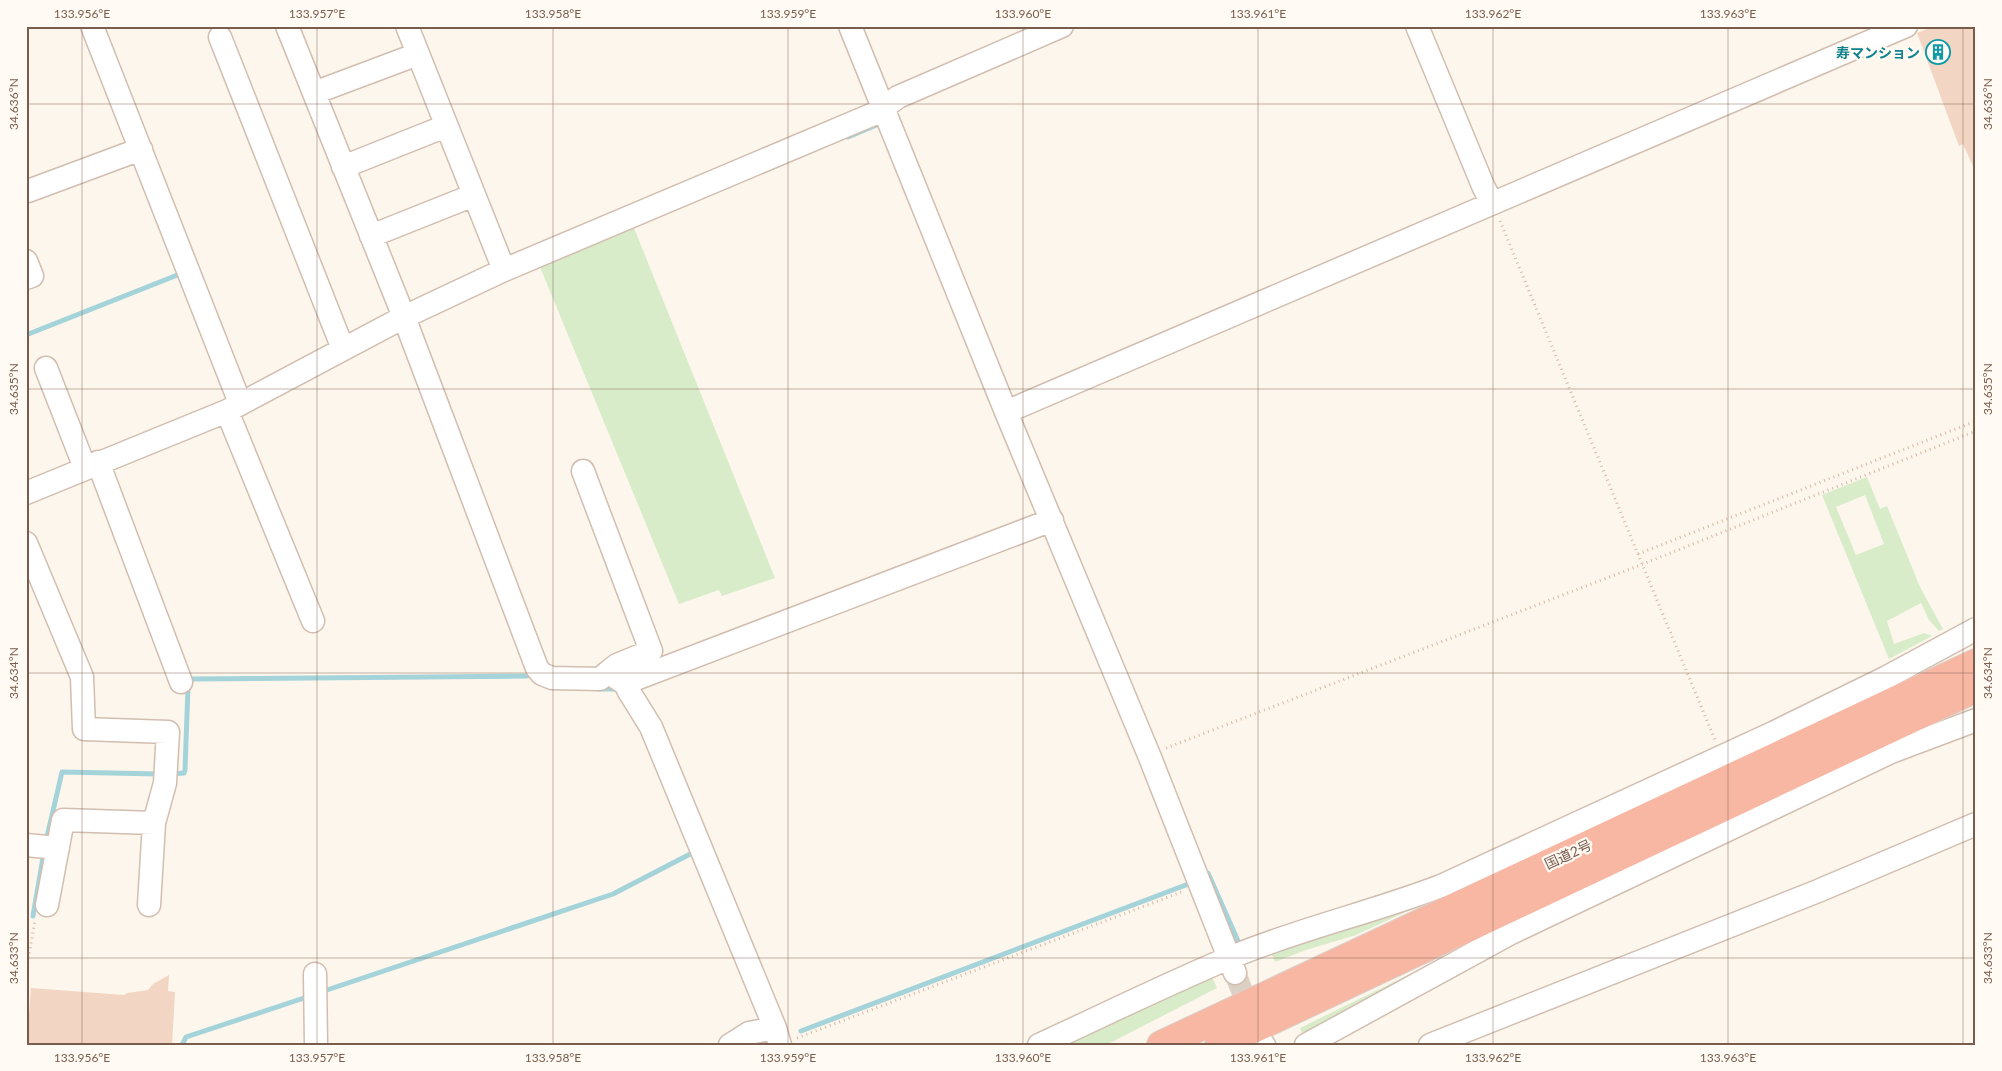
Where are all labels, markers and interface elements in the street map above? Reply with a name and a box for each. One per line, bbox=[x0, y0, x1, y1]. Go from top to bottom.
text: 133.956°E bbox=[54, 6, 110, 21]
text: 133.957°E bbox=[289, 6, 345, 21]
text: 133.958°E bbox=[525, 6, 581, 21]
text: 133.959°E bbox=[760, 6, 816, 21]
text: 133.960°E bbox=[995, 6, 1051, 21]
text: 133.961°E bbox=[1230, 6, 1286, 21]
text: 133.962°E bbox=[1465, 6, 1521, 21]
text: 133.963°E bbox=[1700, 6, 1756, 21]
building icon: 寿マンション bbox=[1925, 39, 1951, 65]
place label: 寿マンション bbox=[1836, 44, 1920, 61]
text: 34.636°N bbox=[6, 78, 21, 130]
text: 34.636°N bbox=[1980, 78, 1995, 130]
text: 34.635°N bbox=[6, 363, 21, 415]
text: 34.635°N bbox=[1980, 363, 1995, 415]
text: 34.634°N bbox=[6, 647, 21, 699]
text: 34.634°N bbox=[1980, 647, 1995, 699]
street label: 国道2号 bbox=[1542, 836, 1594, 872]
text: 34.633°N bbox=[6, 932, 21, 984]
text: 34.633°N bbox=[1980, 932, 1995, 984]
text: 133.956°E bbox=[54, 1050, 110, 1065]
text: 133.957°E bbox=[289, 1050, 345, 1065]
text: 133.958°E bbox=[525, 1050, 581, 1065]
text: 133.959°E bbox=[760, 1050, 816, 1065]
text: 133.960°E bbox=[995, 1050, 1051, 1065]
text: 133.961°E bbox=[1230, 1050, 1286, 1065]
text: 133.962°E bbox=[1465, 1050, 1521, 1065]
text: 133.963°E bbox=[1700, 1050, 1756, 1065]

